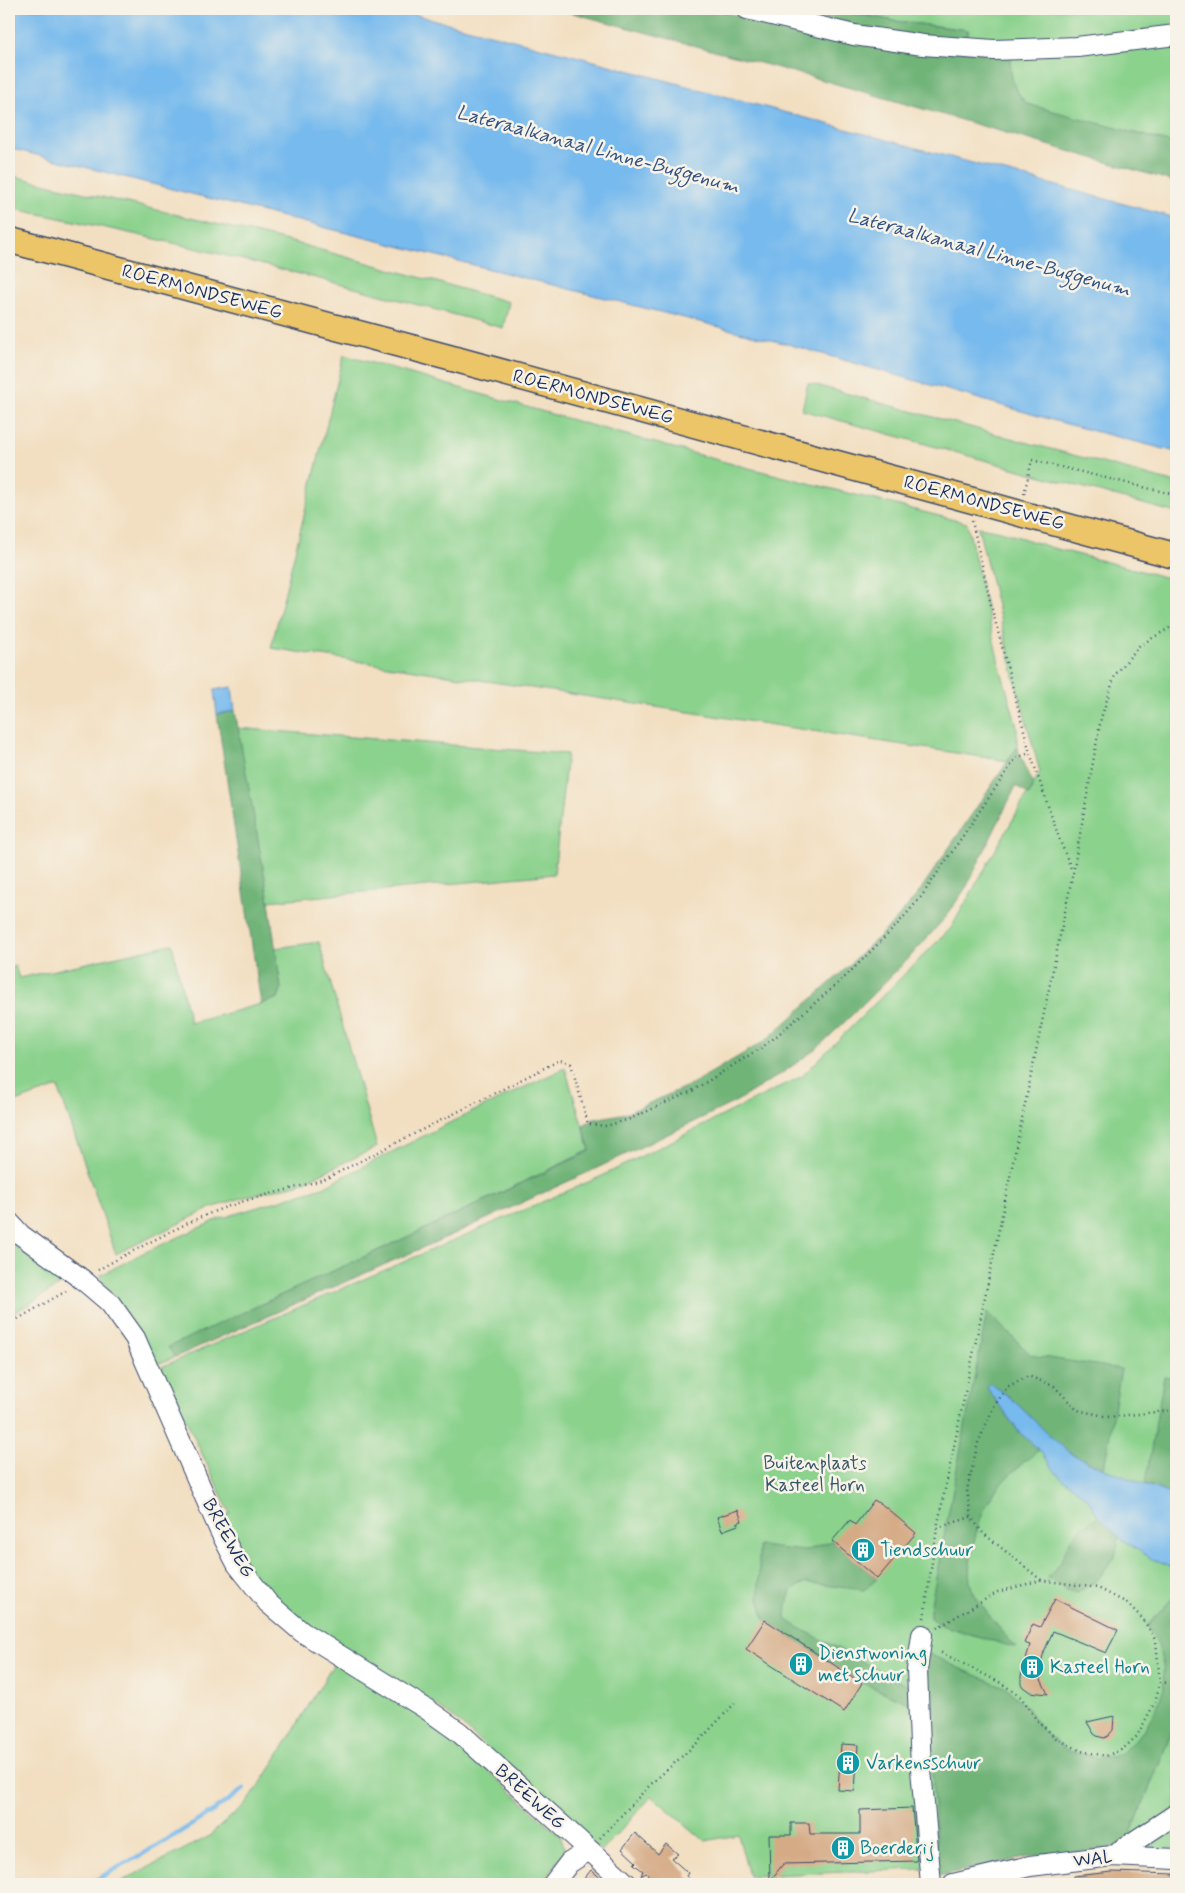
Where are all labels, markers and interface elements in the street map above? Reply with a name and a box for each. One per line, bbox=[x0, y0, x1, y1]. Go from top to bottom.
water label: Lateraalkanaal Linne-Buggenum bbox=[453, 99, 743, 203]
water label: Lateraalkanaal Linne-Buggenum bbox=[844, 202, 1134, 306]
street label: ROERMONDSEWEG bbox=[119, 259, 285, 325]
street label: ROERMONDSEWEG bbox=[510, 364, 676, 430]
street label: ROERMONDSEWEG bbox=[901, 470, 1067, 536]
park label: Buitenplaats Kasteel Horn bbox=[763, 1451, 867, 1498]
street label: BREEWEG bbox=[196, 1494, 260, 1582]
building icon: Tiendschuur bbox=[850, 1537, 876, 1563]
place label: Tiendschuur bbox=[880, 1538, 973, 1563]
place label: Dienstwoning met schuur bbox=[818, 1641, 927, 1688]
building icon: Dienstwoning met schuur bbox=[788, 1651, 814, 1677]
building icon: Kasteel Horn bbox=[1019, 1654, 1045, 1680]
place label: Kasteel Horn bbox=[1050, 1655, 1150, 1680]
building icon: Varkensschuur bbox=[835, 1750, 861, 1776]
place label: Varkensschuur bbox=[866, 1751, 981, 1776]
street label: BREEWEG bbox=[489, 1759, 571, 1835]
building icon: Boerderij bbox=[830, 1835, 856, 1861]
place label: Boerderij bbox=[860, 1836, 934, 1862]
street label: WAL bbox=[1072, 1845, 1114, 1873]

